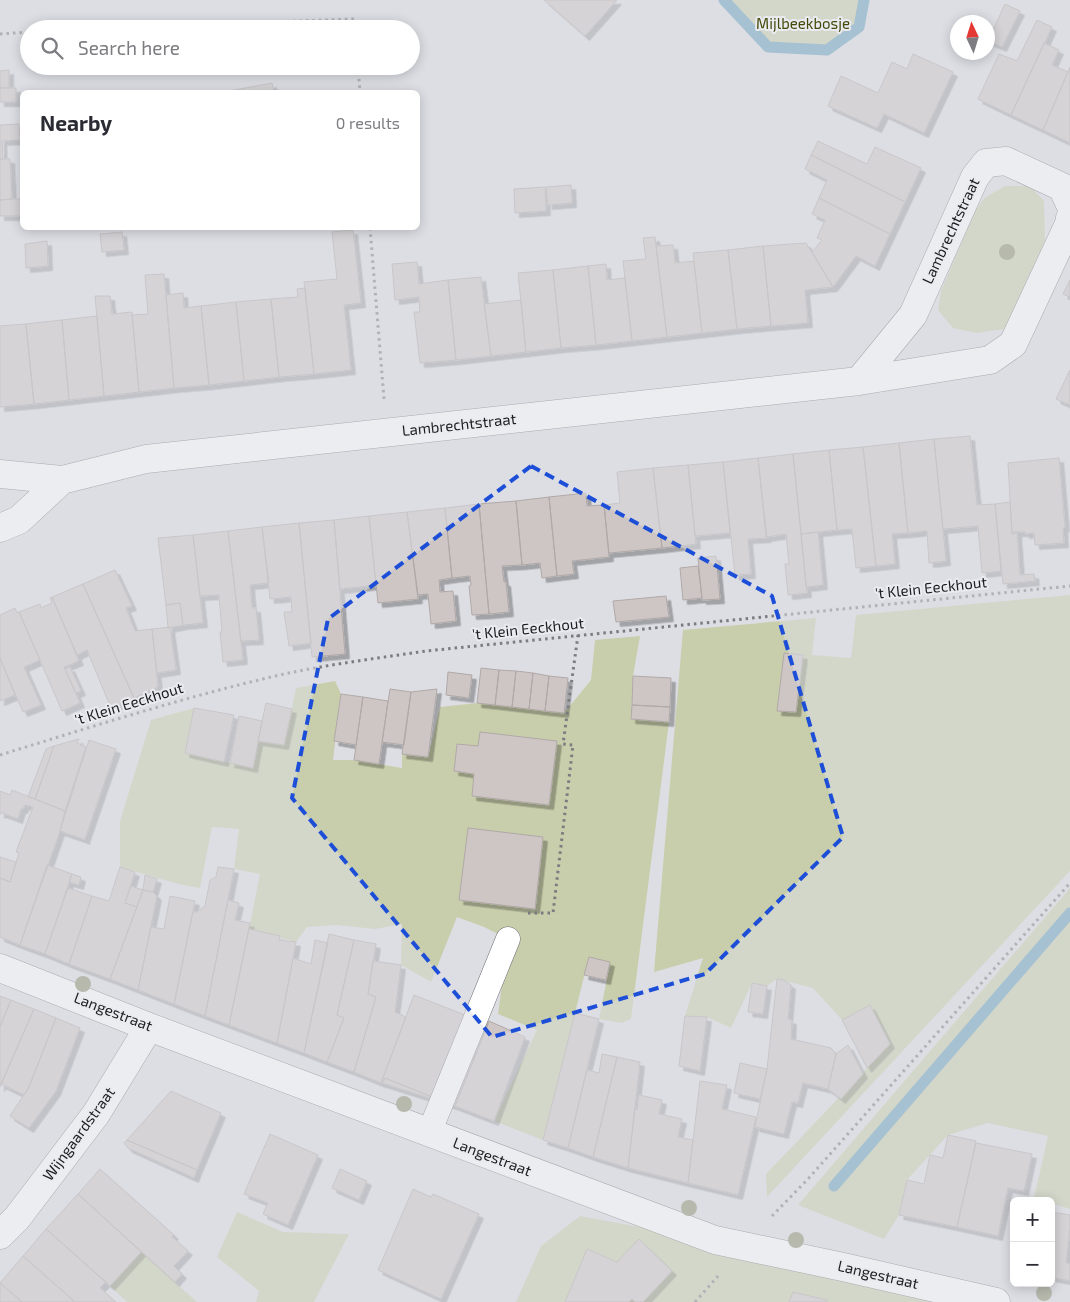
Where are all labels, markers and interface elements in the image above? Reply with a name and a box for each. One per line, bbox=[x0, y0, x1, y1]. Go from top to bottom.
park label: Mijlbeekbosje bbox=[756, 14, 850, 33]
north arrow bbox=[950, 15, 995, 60]
search box bbox=[20, 20, 420, 75]
icon: search bbox=[38, 34, 66, 62]
text: Search here bbox=[78, 36, 180, 59]
text: Nearby bbox=[40, 110, 112, 135]
text: 0 results bbox=[336, 113, 400, 132]
street label: Lambrechtstraat bbox=[918, 174, 983, 286]
street label: Lambrechtstraat bbox=[401, 409, 517, 439]
street label: 't Klein Eeckhout bbox=[874, 572, 988, 602]
street label: 't Klein Eeckhout bbox=[471, 613, 585, 643]
street label: 't Klein Eeckhout bbox=[72, 678, 185, 728]
street label: Langestraat bbox=[72, 988, 155, 1034]
street label: Wijngaardstraat bbox=[38, 1083, 119, 1184]
street label: Langestraat bbox=[451, 1133, 534, 1179]
map controls bbox=[1010, 1197, 1055, 1287]
button: + bbox=[1010, 1197, 1055, 1242]
button: − bbox=[1010, 1242, 1055, 1287]
street label: Langestraat bbox=[836, 1256, 921, 1292]

